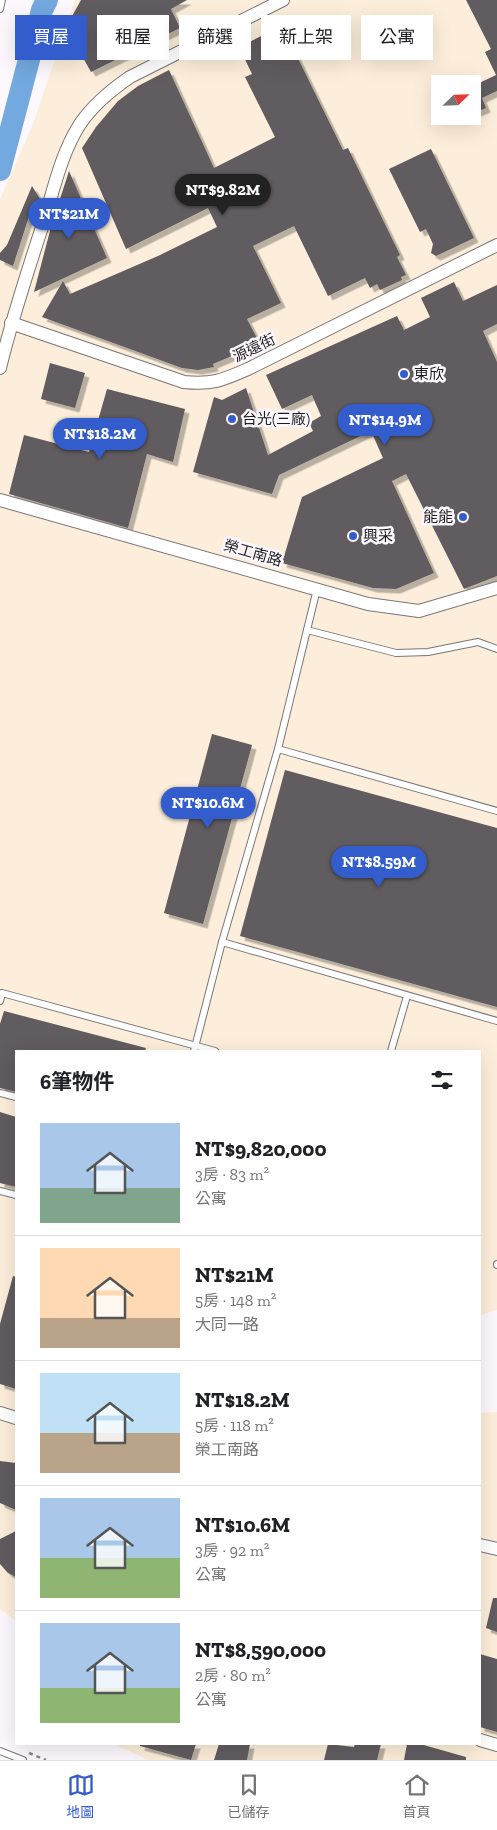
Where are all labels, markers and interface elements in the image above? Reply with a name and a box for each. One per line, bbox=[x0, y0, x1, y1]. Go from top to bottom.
chip: 買屋 bbox=[15, 15, 87, 60]
chip: 租屋 bbox=[97, 15, 169, 60]
chip: 篩選 bbox=[179, 15, 251, 60]
chip: 新上架 bbox=[261, 15, 351, 60]
chip: 公寓 bbox=[361, 15, 433, 60]
north arrow bbox=[431, 75, 481, 125]
map controls bbox=[431, 75, 481, 125]
pin: NT$9.82M bbox=[171, 174, 275, 216]
text: NT$9.82M bbox=[186, 180, 260, 199]
pin: NT$21M bbox=[28, 198, 110, 240]
text: NT$21M bbox=[39, 204, 99, 223]
street label: 源遠街 bbox=[230, 330, 278, 366]
place label: 東欣 bbox=[414, 365, 444, 383]
marker: 東欣 bbox=[398, 368, 410, 380]
pin: NT$14.9M bbox=[333, 404, 437, 446]
place label: 台光(三廠) bbox=[242, 410, 310, 428]
text: NT$14.9M bbox=[349, 410, 421, 429]
marker: 台光(三廠) bbox=[226, 413, 238, 425]
pin: NT$18.2M bbox=[48, 418, 152, 460]
text: NT$18.2M bbox=[64, 424, 136, 443]
place label: 能能 bbox=[423, 508, 453, 526]
marker: 能能 bbox=[457, 511, 469, 523]
place label: 興采 bbox=[363, 527, 393, 545]
marker: 興采 bbox=[347, 530, 359, 542]
street label: 榮工南路 bbox=[222, 536, 284, 570]
pin: NT$10.6M bbox=[156, 786, 260, 829]
text: NT$10.6M bbox=[172, 793, 244, 812]
pin: NT$8.59M bbox=[327, 846, 431, 888]
text: NT$8.59M bbox=[342, 852, 416, 871]
icon: filters bbox=[428, 1066, 456, 1094]
text: 6筆物件 bbox=[40, 1069, 114, 1094]
text: NT$9,820,000 bbox=[195, 1136, 326, 1161]
icon: home bbox=[80, 1143, 140, 1203]
text: 3房 · 83 m² bbox=[195, 1165, 269, 1184]
text: 公寓 bbox=[195, 1189, 227, 1208]
text: NT$21M bbox=[195, 1262, 274, 1287]
icon: home bbox=[80, 1268, 140, 1328]
text: 5房 · 148 m² bbox=[195, 1291, 276, 1310]
text: 大同一路 bbox=[195, 1315, 259, 1334]
text: NT$18.2M bbox=[195, 1387, 290, 1412]
icon: home bbox=[80, 1393, 140, 1453]
text: 5房 · 118 m² bbox=[195, 1416, 274, 1435]
text: 榮工南路 bbox=[195, 1440, 259, 1459]
text: NT$10.6M bbox=[195, 1512, 290, 1537]
icon: home bbox=[80, 1518, 140, 1578]
text: 3房 · 92 m² bbox=[195, 1541, 269, 1560]
text: 公寓 bbox=[195, 1565, 227, 1584]
text: NT$8,590,000 bbox=[195, 1637, 326, 1662]
icon: home bbox=[80, 1643, 140, 1703]
text: 2房 · 80 m² bbox=[195, 1666, 271, 1685]
text: 公寓 bbox=[195, 1690, 227, 1709]
tab: 地圖 bbox=[67, 1771, 95, 1821]
tab: 已儲存 bbox=[228, 1771, 270, 1821]
tab: 首頁 bbox=[403, 1771, 431, 1821]

